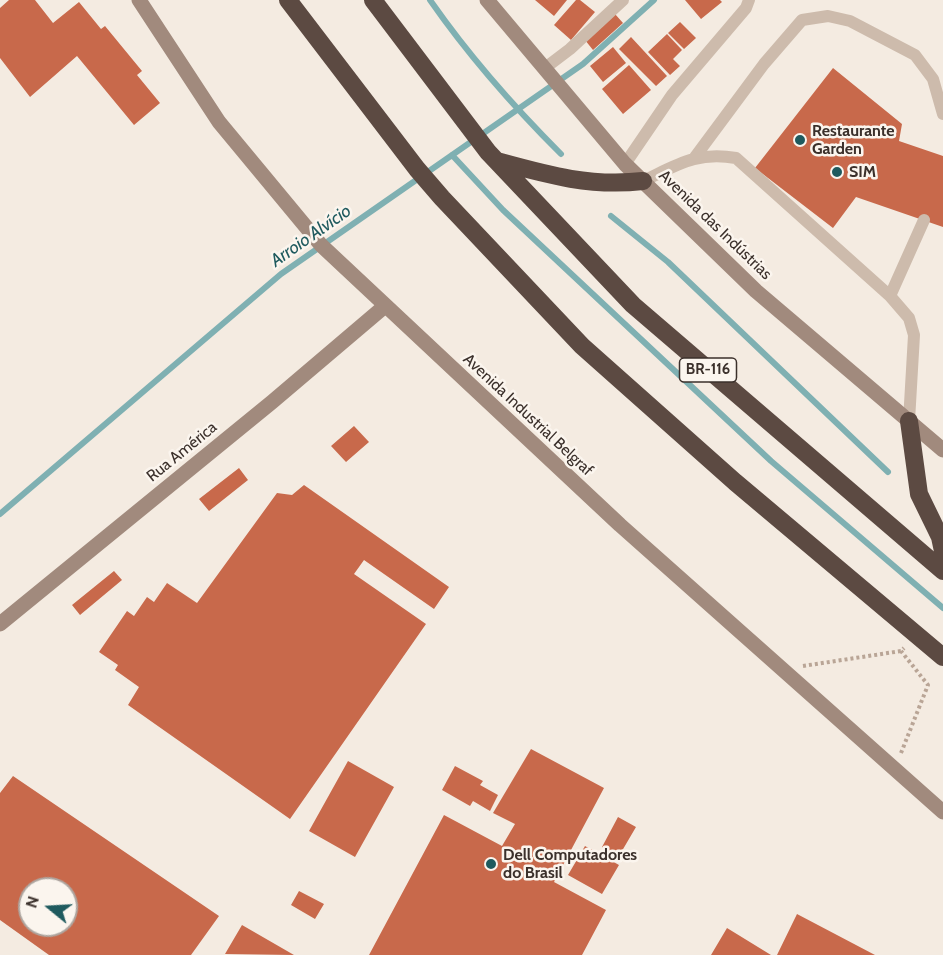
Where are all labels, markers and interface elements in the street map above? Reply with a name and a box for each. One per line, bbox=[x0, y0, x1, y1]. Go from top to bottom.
place label: Restaurante Garden bbox=[812, 121, 895, 159]
marker: Restaurante Garden bbox=[793, 133, 807, 147]
place label: SIM bbox=[849, 162, 876, 182]
marker: SIM bbox=[830, 165, 844, 179]
street label: Avenida das Indústrias bbox=[655, 166, 775, 284]
water label: Arroio Alvício bbox=[266, 200, 356, 272]
street label: Avenida Industrial Belgraf bbox=[459, 350, 597, 480]
road number: BR-116 bbox=[680, 358, 736, 382]
street label: Rua América bbox=[143, 418, 221, 486]
place label: Dell Computadores do Brasil bbox=[503, 845, 637, 883]
marker: Dell Computadores do Brasil bbox=[484, 857, 498, 871]
north arrow bbox=[18, 877, 78, 937]
text: N bbox=[22, 894, 43, 910]

